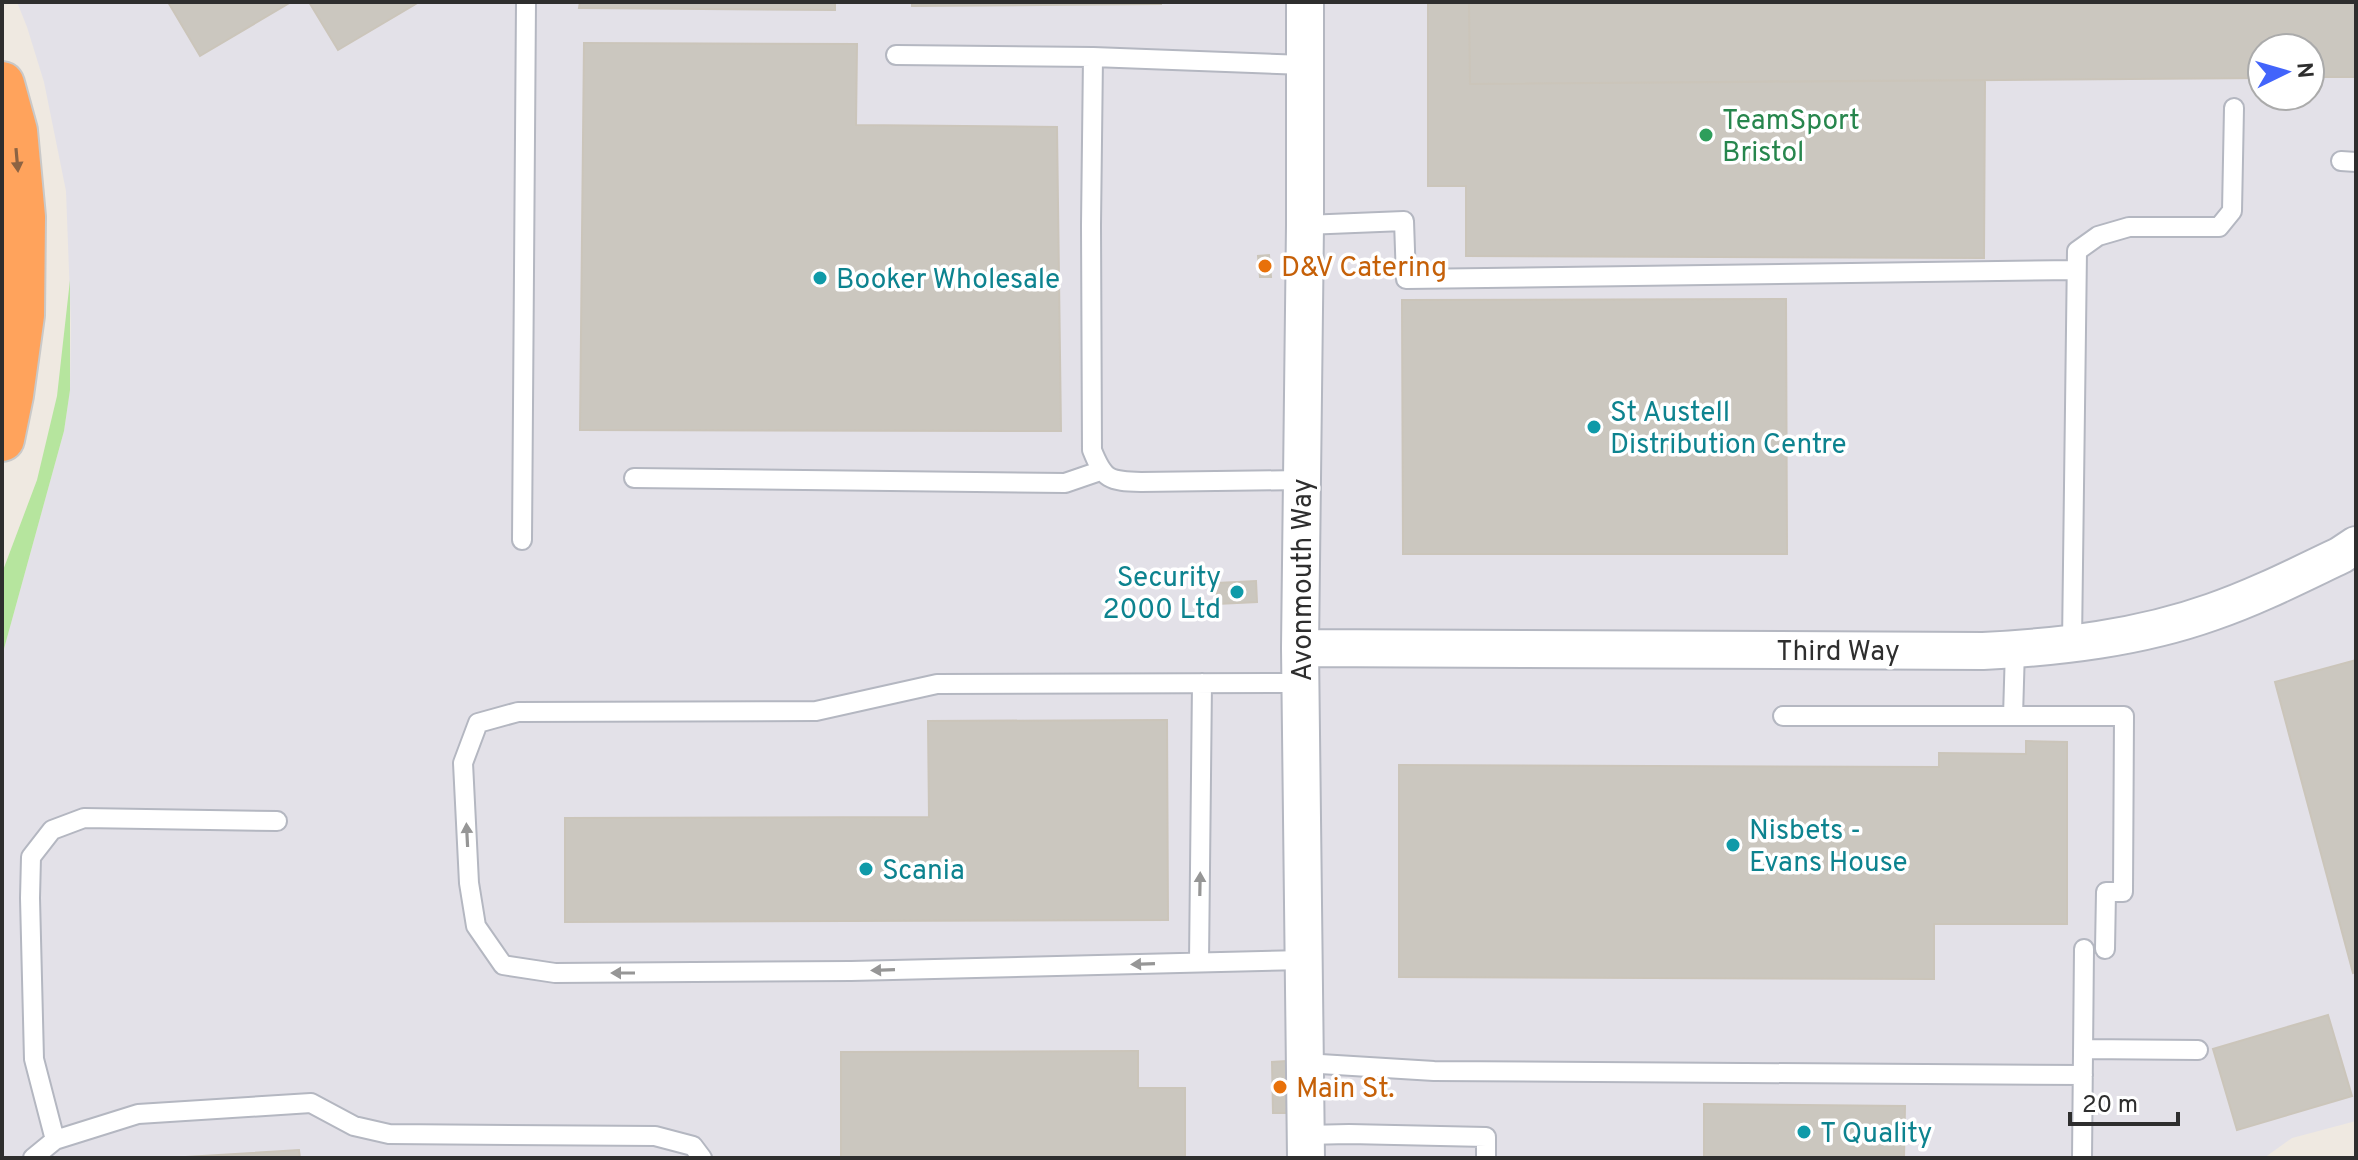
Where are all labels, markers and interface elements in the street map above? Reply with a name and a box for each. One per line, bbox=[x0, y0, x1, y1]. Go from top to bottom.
north arrow bbox=[2246, 32, 2326, 112]
text: N bbox=[2289, 61, 2318, 80]
place label: TeamSport Bristol bbox=[1722, 104, 1860, 172]
marker: TeamSport Bristol bbox=[1697, 126, 1715, 144]
one-way arrow bbox=[11, 148, 24, 173]
place label: D&V Catering bbox=[1281, 251, 1447, 287]
marker: D&V Catering bbox=[1256, 257, 1274, 275]
place label: Booker Wholesale bbox=[836, 263, 1060, 299]
marker: Booker Wholesale bbox=[811, 269, 829, 287]
place label: St Austell Distribution Centre bbox=[1610, 396, 1847, 464]
marker: St Austell Distribution Centre bbox=[1585, 418, 1603, 436]
street label: Avonmouth Way bbox=[1286, 478, 1322, 682]
place label: Security 2000 Ltd bbox=[1102, 561, 1221, 629]
marker: Security 2000 Ltd bbox=[1228, 583, 1246, 601]
street label: Third Way bbox=[1776, 635, 1900, 671]
place label: Nisbets - Evans House bbox=[1749, 814, 1908, 882]
one-way arrow bbox=[460, 822, 473, 847]
marker: Nisbets - Evans House bbox=[1724, 836, 1742, 854]
place label: Scania bbox=[882, 854, 965, 890]
marker: Scania bbox=[857, 860, 875, 878]
one-way arrow bbox=[1194, 871, 1206, 896]
one-way arrow bbox=[1130, 957, 1155, 970]
one-way arrow bbox=[870, 964, 895, 977]
one-way arrow bbox=[610, 967, 635, 979]
place label: Main St. bbox=[1296, 1072, 1395, 1108]
scale bar bbox=[2070, 1076, 2178, 1126]
marker: Main St. bbox=[1271, 1078, 1289, 1096]
text: 20 m bbox=[2082, 1091, 2138, 1121]
place label: T Quality bbox=[1820, 1117, 1932, 1153]
marker: T Quality bbox=[1795, 1123, 1813, 1141]

